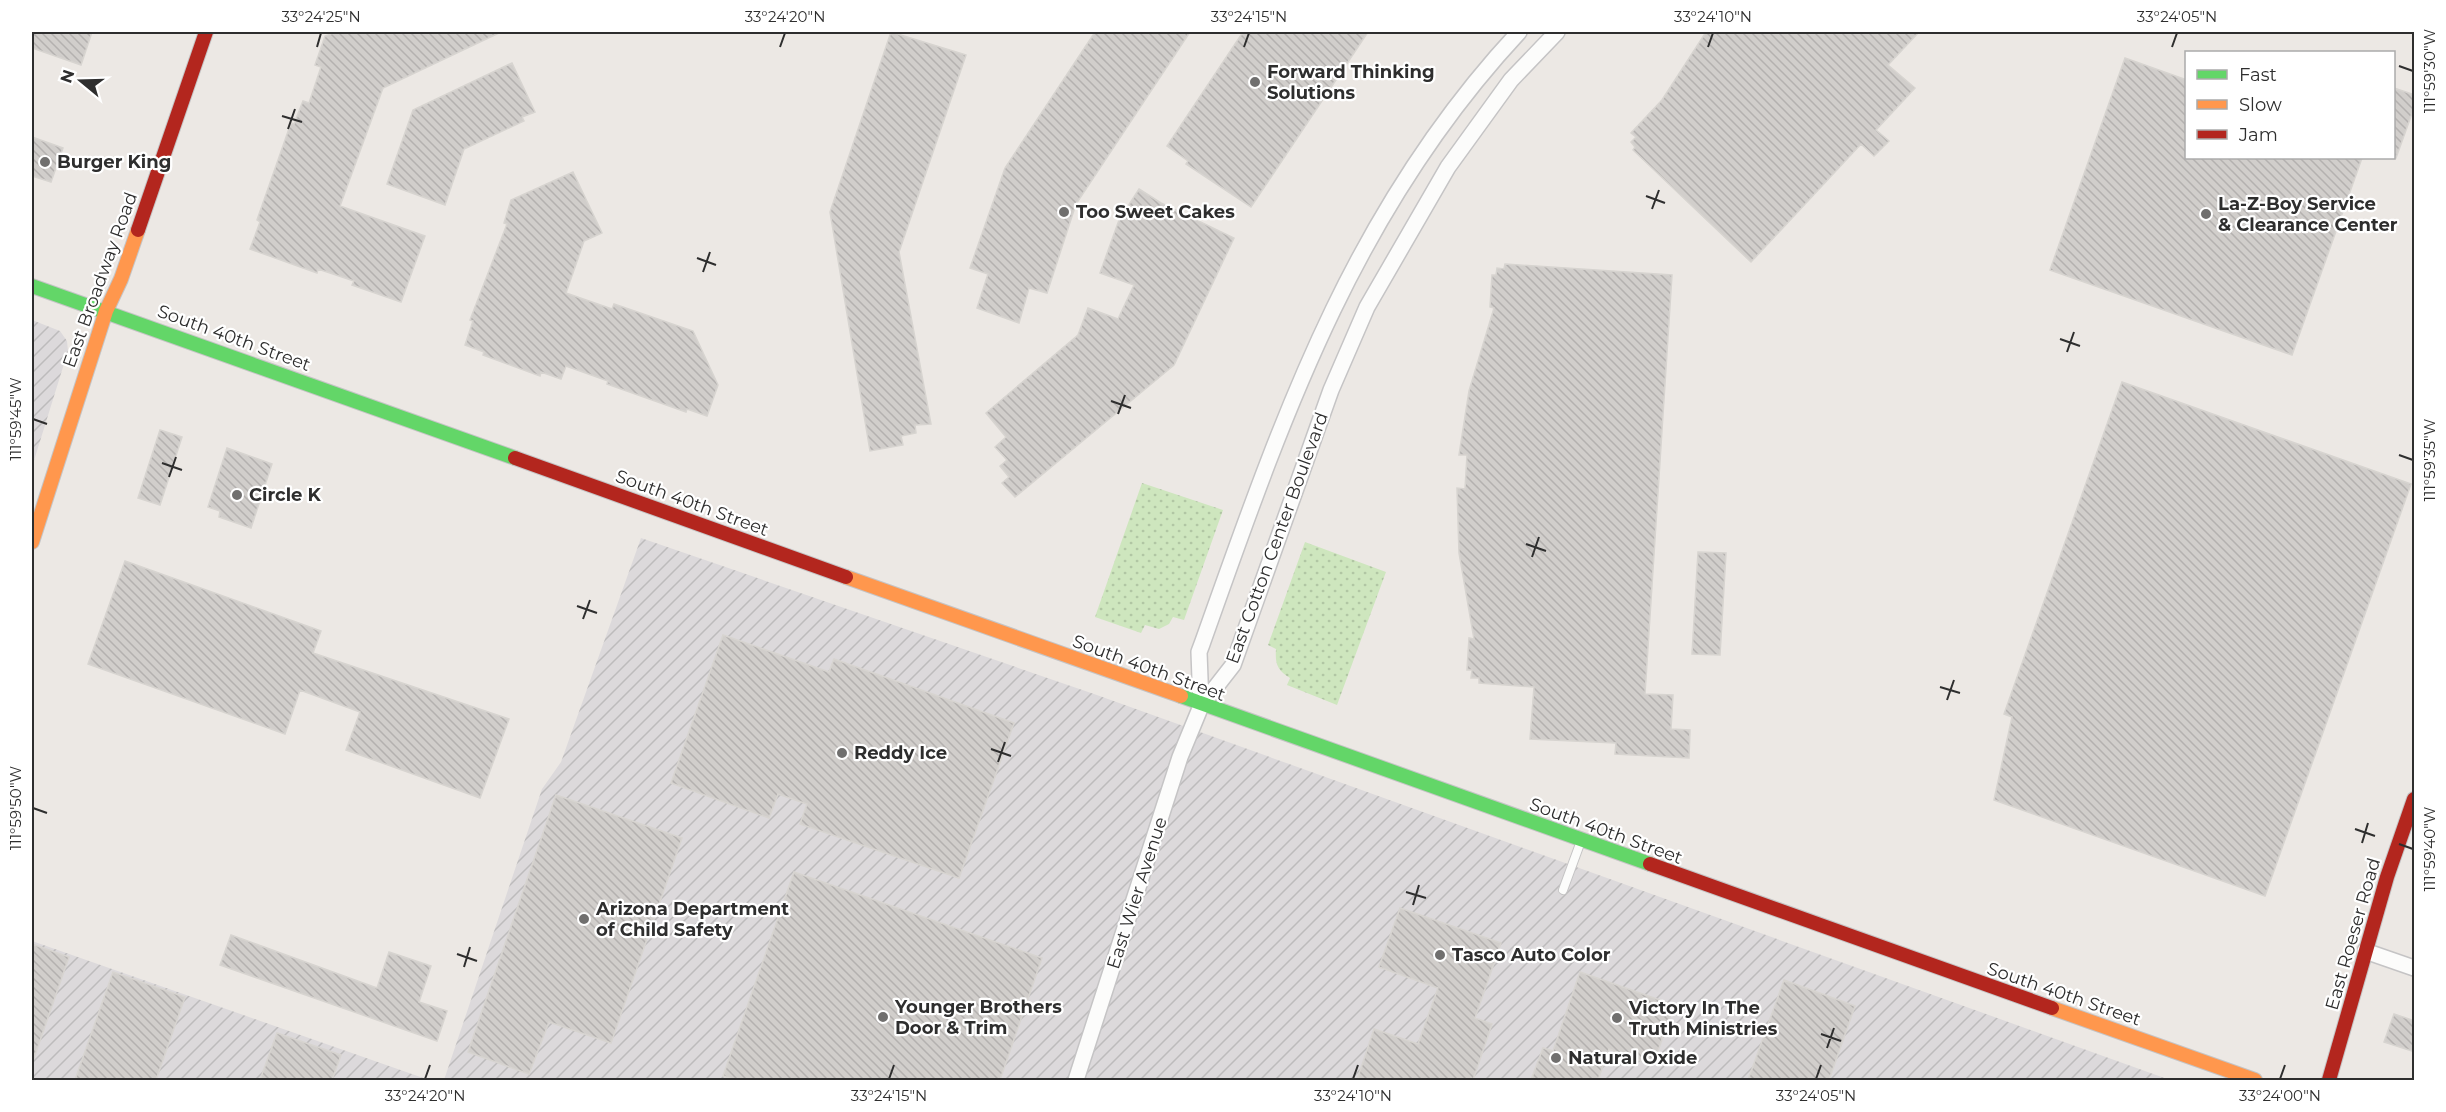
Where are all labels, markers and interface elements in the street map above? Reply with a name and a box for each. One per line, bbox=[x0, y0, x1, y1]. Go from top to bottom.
text: 33°24'25"N bbox=[281, 7, 361, 26]
text: 33°24'20"N bbox=[745, 7, 825, 26]
text: 33°24'15"N bbox=[1211, 7, 1287, 26]
text: 33°24'10"N bbox=[1674, 7, 1752, 26]
text: 33°24'05"N bbox=[2137, 7, 2217, 26]
text: 111°59'30"W bbox=[2420, 28, 2439, 113]
north arrow bbox=[51, 51, 111, 111]
legend bbox=[2185, 51, 2395, 159]
place label: Forward Thinking Solutions bbox=[1267, 61, 1435, 104]
text: Fast bbox=[2239, 64, 2277, 86]
text: N bbox=[56, 67, 78, 85]
marker: Forward Thinking Solutions bbox=[1248, 75, 1262, 89]
text: Slow bbox=[2239, 94, 2282, 116]
text: Jam bbox=[2238, 124, 2278, 146]
place label: Burger King bbox=[57, 151, 171, 173]
marker: Burger King bbox=[38, 155, 52, 169]
street label: East Broadway Road bbox=[58, 189, 142, 371]
place label: La-Z-Boy Service & Clearance Center bbox=[2218, 193, 2398, 236]
place label: Too Sweet Cakes bbox=[1076, 201, 1235, 223]
marker: Too Sweet Cakes bbox=[1057, 205, 1071, 219]
marker: La-Z-Boy Service & Clearance Center bbox=[2199, 207, 2213, 221]
street label: South 40th Street bbox=[154, 300, 314, 376]
text: 111°59'45"W bbox=[6, 377, 25, 461]
street label: East Cotton Center Boulevard bbox=[1221, 409, 1333, 667]
text: 111°59'35"W bbox=[2420, 418, 2439, 501]
street label: South 40th Street bbox=[612, 465, 772, 541]
place label: Circle K bbox=[249, 484, 321, 506]
marker: Circle K bbox=[230, 488, 244, 502]
street label: South 40th Street bbox=[1069, 630, 1229, 706]
place label: Reddy Ice bbox=[854, 742, 947, 764]
marker: Reddy Ice bbox=[835, 746, 849, 760]
text: 111°59'50"W bbox=[6, 766, 25, 850]
street label: South 40th Street bbox=[1526, 793, 1686, 869]
text: 111°59'40"W bbox=[2420, 806, 2439, 892]
street label: East Wier Avenue bbox=[1102, 814, 1172, 972]
street label: East Roeser Road bbox=[2321, 855, 2385, 1013]
place label: Arizona Department of Child Safety bbox=[595, 898, 789, 941]
marker: Arizona Department of Child Safety bbox=[577, 912, 591, 926]
place label: Tasco Auto Color bbox=[1452, 944, 1611, 966]
marker: Tasco Auto Color bbox=[1433, 948, 1447, 962]
street label: South 40th Street bbox=[1984, 957, 2144, 1031]
place label: Younger Brothers Door & Trim bbox=[894, 996, 1062, 1039]
place label: Victory In The Truth Ministries bbox=[1628, 997, 1778, 1040]
marker: Younger Brothers Door & Trim bbox=[876, 1010, 890, 1024]
marker: Victory In The Truth Ministries bbox=[1610, 1011, 1624, 1025]
place label: Natural Oxide bbox=[1568, 1047, 1697, 1069]
marker: Natural Oxide bbox=[1549, 1051, 1563, 1065]
text: 33°24'20"N bbox=[385, 1086, 465, 1105]
text: 33°24'15"N bbox=[851, 1086, 927, 1105]
text: 33°24'10"N bbox=[1314, 1086, 1392, 1105]
text: 33°24'05"N bbox=[1776, 1086, 1856, 1105]
text: 33°24'00"N bbox=[2239, 1086, 2321, 1105]

